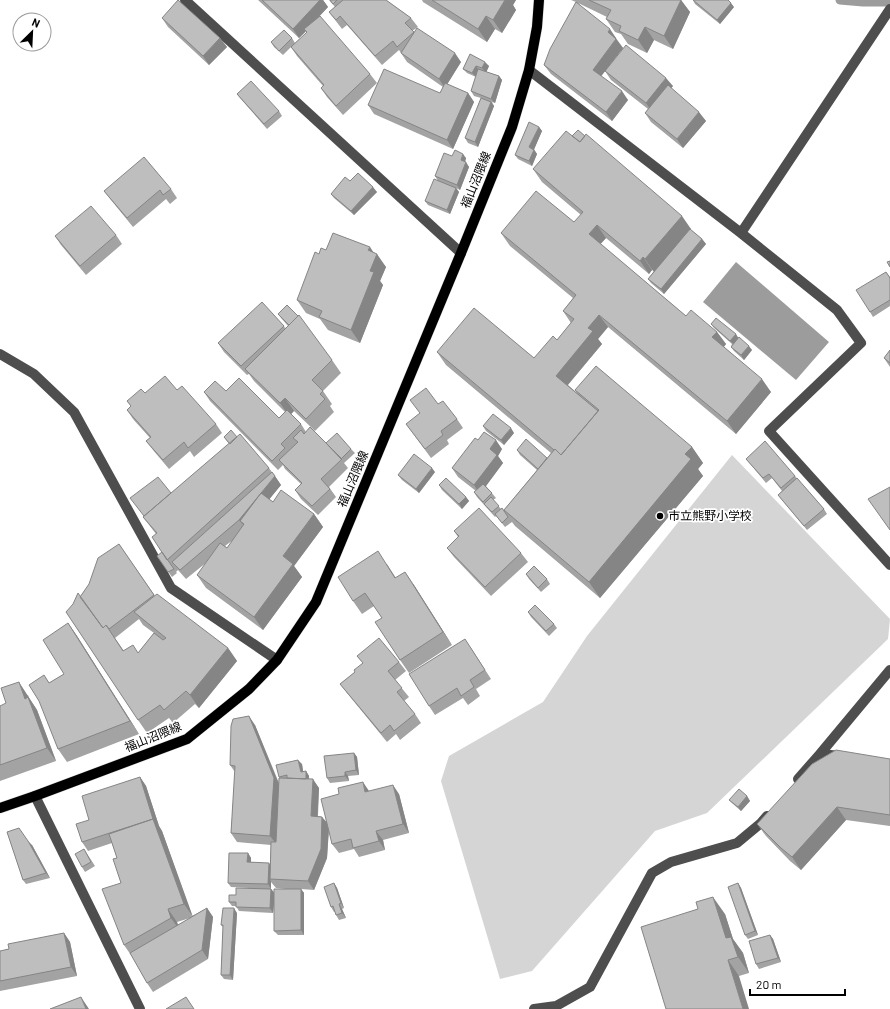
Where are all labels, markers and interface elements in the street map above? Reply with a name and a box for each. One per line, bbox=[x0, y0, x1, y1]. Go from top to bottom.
north arrow bbox=[12, 12, 52, 52]
text: N bbox=[30, 15, 42, 30]
street label: 福山沼隈線 bbox=[457, 149, 493, 210]
street label: 福山沼隈線 bbox=[334, 448, 370, 509]
place label: 市立熊野小学校 bbox=[668, 508, 752, 522]
marker: 市立熊野小学校 bbox=[655, 511, 665, 521]
street label: 福山沼隈線 bbox=[122, 718, 183, 754]
scale bar bbox=[750, 971, 845, 997]
text: 20 m bbox=[756, 977, 782, 991]

